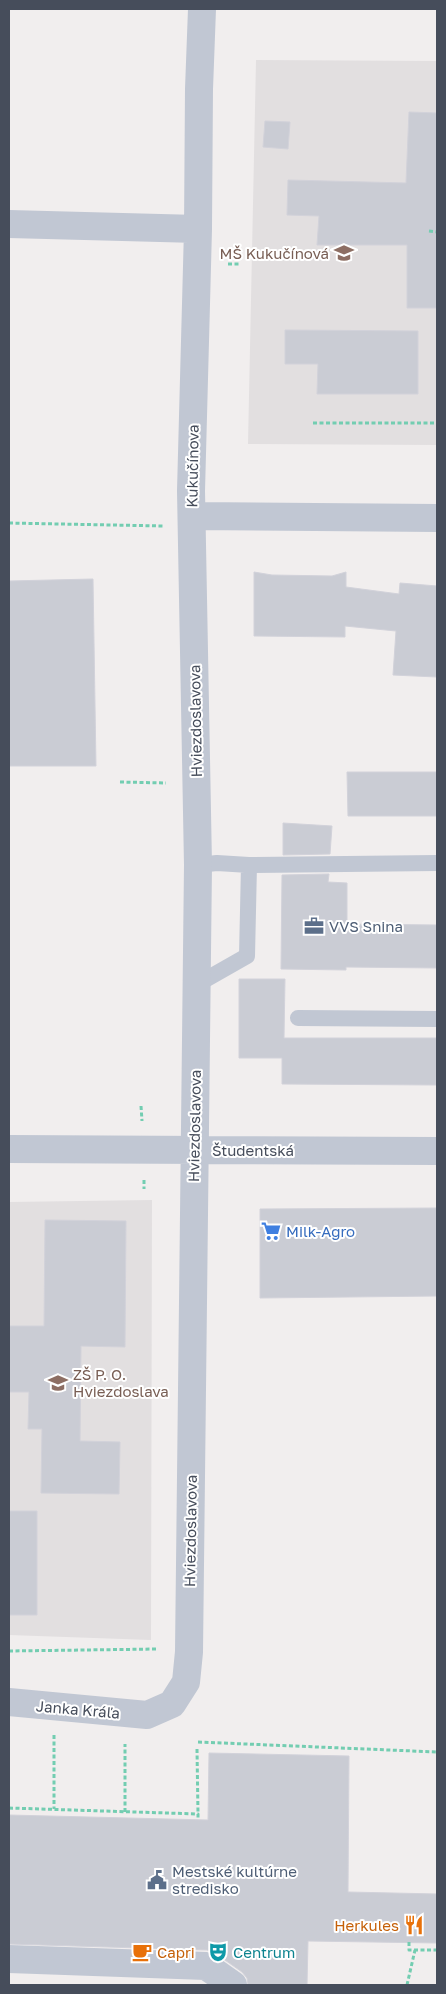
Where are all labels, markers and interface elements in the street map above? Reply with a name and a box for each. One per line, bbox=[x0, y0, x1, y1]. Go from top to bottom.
school or university icon: MŠ Kukučínová bbox=[333, 242, 355, 264]
place label: MŠ Kukučínová bbox=[220, 244, 329, 262]
street label: Kukučínova bbox=[182, 424, 202, 508]
street label: Hviezdoslavova bbox=[185, 665, 205, 777]
office icon: VVS Snina bbox=[303, 915, 325, 937]
place label: VVS Snina bbox=[329, 917, 403, 935]
street label: Hviezdoslavova bbox=[184, 1070, 204, 1182]
street label: Študentská bbox=[212, 1141, 294, 1159]
supermarket icon: Milk-Agro bbox=[260, 1220, 282, 1242]
place label: Milk-Agro bbox=[286, 1222, 355, 1240]
place label: ZŠ P. O. Hviezdoslava bbox=[73, 1365, 169, 1400]
school or university icon: ZŠ P. O. Hviezdoslava bbox=[47, 1372, 69, 1394]
street label: Hviezdoslavova bbox=[180, 1475, 200, 1587]
street label: Janka Kráľa bbox=[35, 1696, 121, 1722]
place label: Mestské kultúrne stredisko bbox=[172, 1862, 297, 1897]
public building icon: Mestské kultúrne stredisko bbox=[146, 1869, 168, 1891]
restaurant icon: Herkules bbox=[403, 1914, 425, 1936]
place label: Herkules bbox=[334, 1916, 399, 1934]
cafe icon: Capri bbox=[131, 1941, 153, 1963]
theatre icon: Centrum bbox=[207, 1941, 229, 1963]
place label: Capri bbox=[157, 1943, 195, 1961]
place label: Centrum bbox=[233, 1943, 295, 1961]

